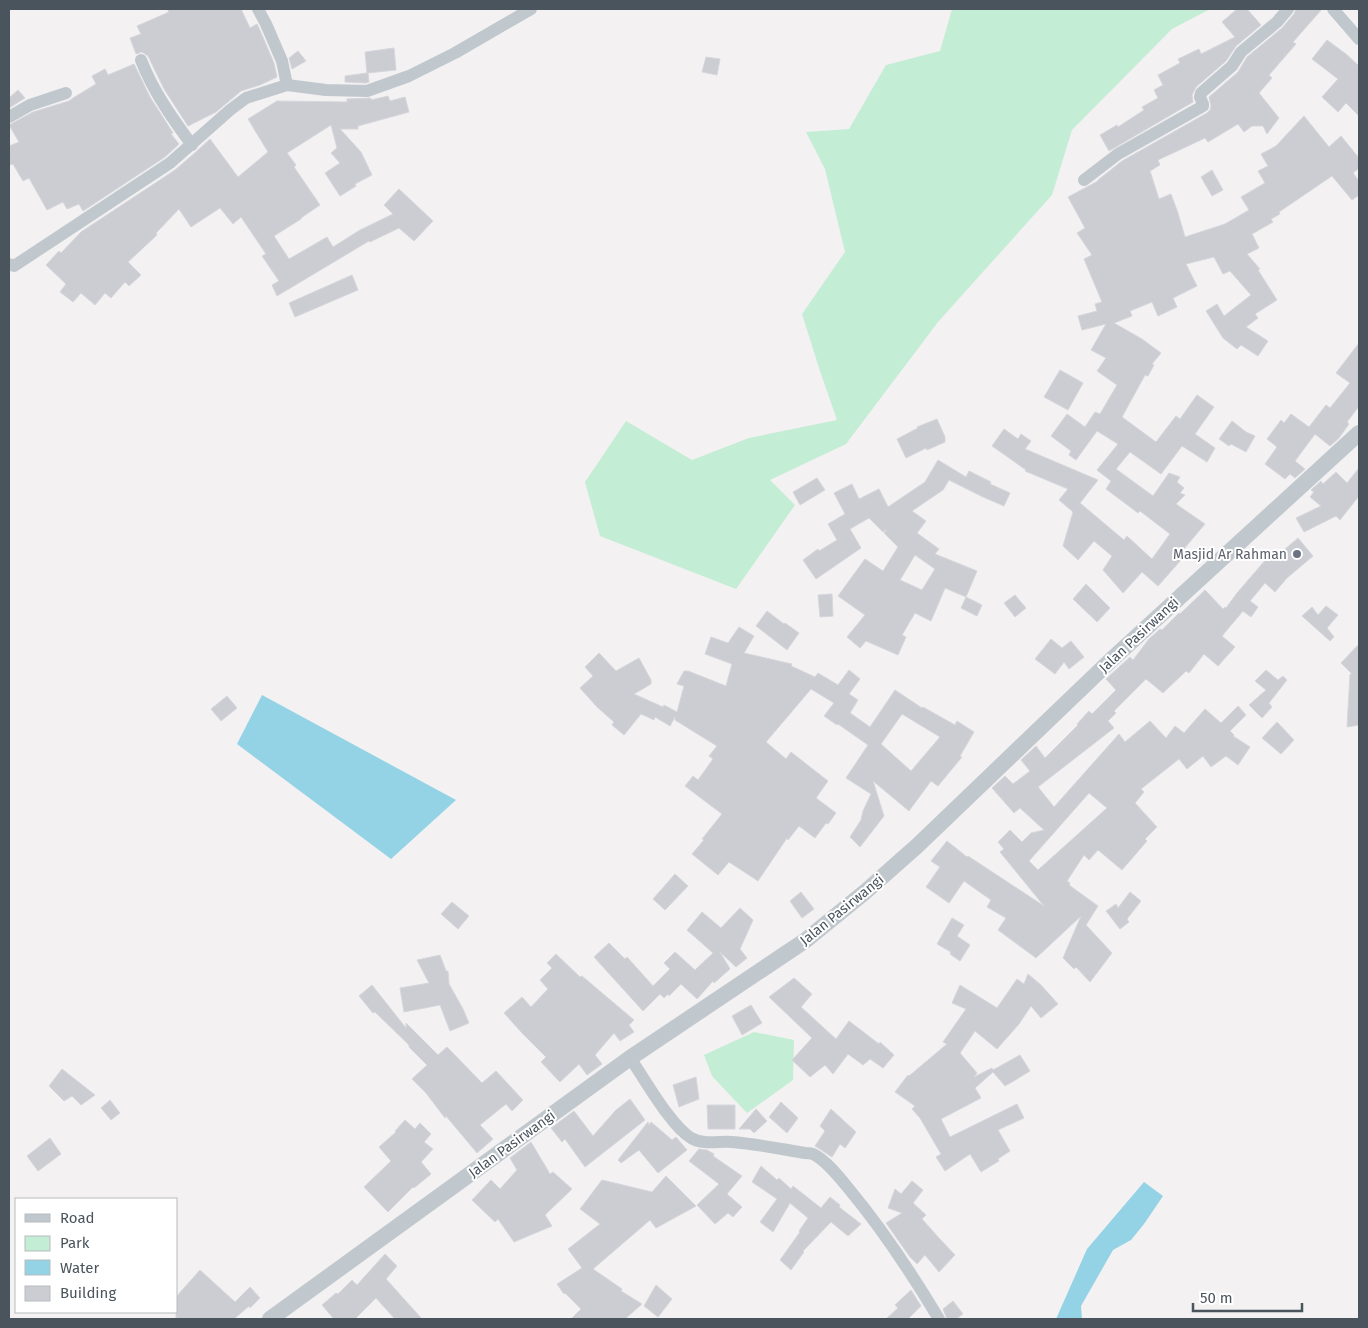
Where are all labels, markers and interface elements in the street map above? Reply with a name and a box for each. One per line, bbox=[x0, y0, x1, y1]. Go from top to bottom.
place label: Masjid Ar Rahman bbox=[1173, 546, 1287, 563]
marker: Masjid Ar Rahman bbox=[1291, 548, 1303, 560]
street label: Jalan Pasirwangi bbox=[1096, 594, 1182, 676]
street label: Jalan Pasirwangi bbox=[797, 871, 887, 949]
street label: Jalan Pasirwangi bbox=[465, 1107, 559, 1181]
legend bbox=[15, 1198, 178, 1313]
text: Road bbox=[60, 1209, 95, 1227]
text: Park bbox=[60, 1234, 90, 1252]
text: Water bbox=[60, 1259, 99, 1277]
scale bar bbox=[1193, 1280, 1302, 1312]
text: Building bbox=[60, 1284, 116, 1302]
text: 50 m bbox=[1200, 1289, 1233, 1307]

